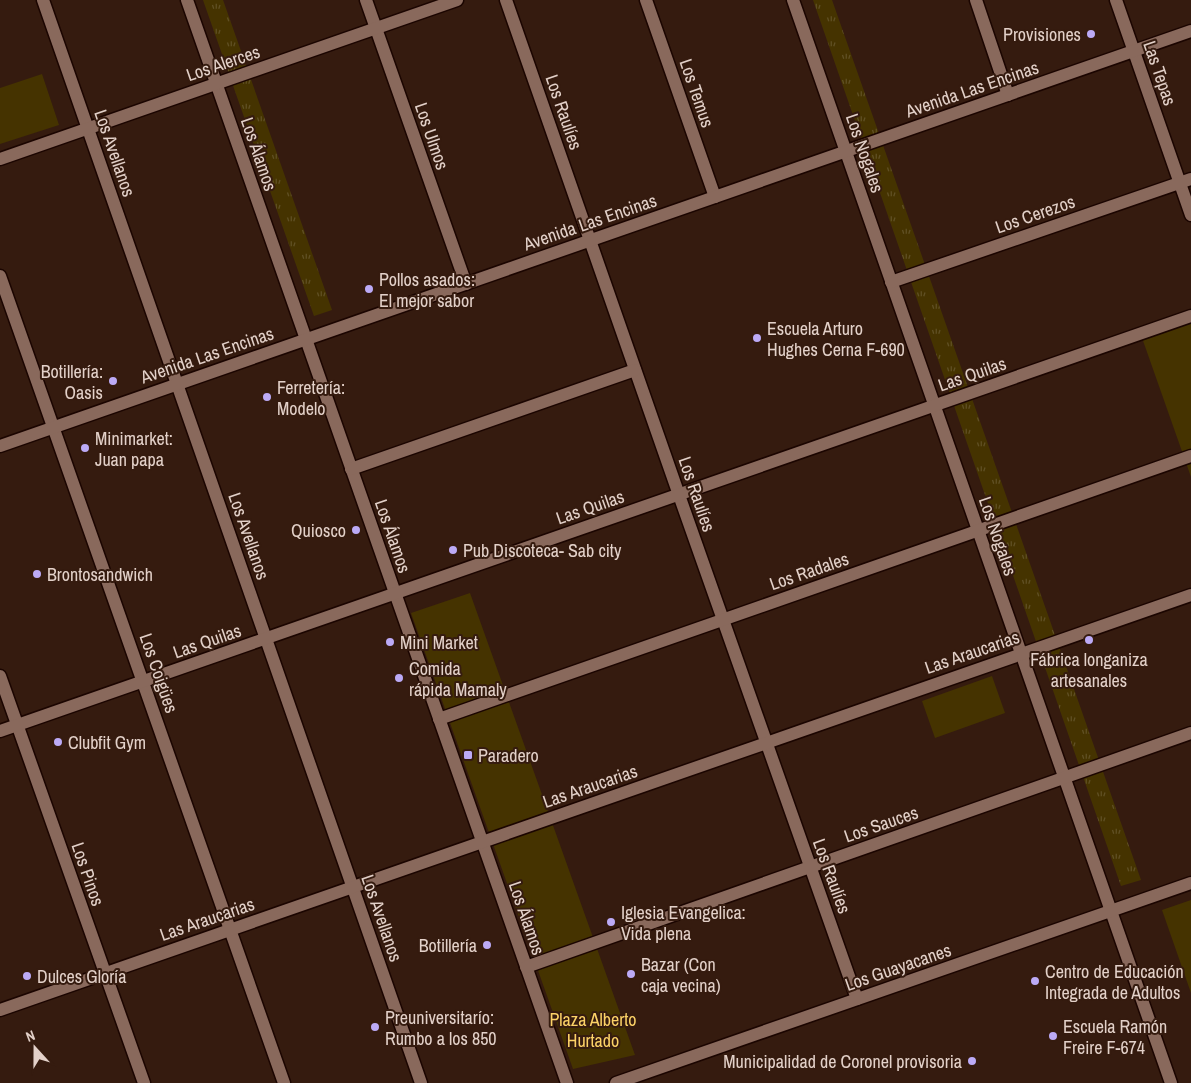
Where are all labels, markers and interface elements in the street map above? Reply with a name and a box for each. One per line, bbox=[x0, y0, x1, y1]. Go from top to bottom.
place label: Provisiones bbox=[1003, 22, 1081, 47]
marker: Provisiones bbox=[1085, 28, 1097, 40]
street label: Las Tepas bbox=[1137, 37, 1183, 109]
street label: Los Alerces bbox=[183, 39, 263, 87]
street label: Los Temus bbox=[674, 55, 720, 131]
street label: Avenida Las Encinas bbox=[901, 55, 1042, 124]
street label: Los Raulíes bbox=[539, 71, 589, 153]
street label: Los Ulmos bbox=[409, 99, 455, 173]
street label: Los Avellanos bbox=[88, 106, 142, 200]
street label: Los Nogales bbox=[840, 110, 890, 196]
street label: Los Álamos bbox=[235, 114, 283, 194]
street label: Avenida Las Encinas bbox=[519, 188, 660, 257]
street label: Los Cerezos bbox=[992, 189, 1078, 239]
place label: Pollos asados: El mejor sabor bbox=[379, 267, 475, 313]
marker: Pollos asados: El mejor sabor bbox=[363, 283, 375, 295]
place label: Escuela Arturo Hughes Cerna F-690 bbox=[767, 316, 905, 362]
street label: Avenida Las Encinas bbox=[136, 321, 277, 390]
marker: Escuela Arturo Hughes Cerna F-690 bbox=[751, 332, 763, 344]
street label: Las Quilas bbox=[935, 351, 1009, 397]
place label: Botillería: Oasis bbox=[41, 359, 103, 405]
marker: Botillería: Oasis bbox=[107, 375, 119, 387]
place label: Ferretería: Modelo bbox=[277, 375, 345, 421]
marker: Ferretería: Modelo bbox=[261, 391, 273, 403]
place label: Minimarket: Juan papa bbox=[95, 426, 173, 472]
marker: Minimarket: Juan papa bbox=[79, 442, 91, 454]
street label: Los Raulíes bbox=[672, 453, 722, 535]
street label: Las Quilas bbox=[553, 484, 627, 530]
street label: Los Avellanos bbox=[222, 489, 276, 583]
street label: Los Nogales bbox=[973, 493, 1023, 579]
street label: Los Álamos bbox=[369, 496, 417, 576]
place label: Quiosco bbox=[291, 518, 346, 543]
marker: Quiosco bbox=[350, 524, 362, 536]
place label: Pub Discoteca- Sab city bbox=[463, 538, 622, 563]
marker: Pub Discoteca- Sab city bbox=[447, 544, 459, 556]
street label: Los Radales bbox=[766, 546, 852, 596]
place label: Brontosandwich bbox=[47, 562, 153, 587]
marker: Brontosandwich bbox=[31, 568, 43, 580]
street label: Las Quilas bbox=[170, 618, 244, 664]
street label: Las Araucarias bbox=[921, 624, 1023, 680]
street label: Los Coigües bbox=[134, 630, 184, 716]
place label: Mini Market bbox=[400, 630, 478, 655]
marker: Fábrica longaniza artesanales bbox=[1083, 634, 1095, 646]
marker: Mini Market bbox=[384, 636, 396, 648]
place label: Fábrica longaniza artesanales bbox=[1030, 647, 1148, 693]
place label: Comida rápida Mamaly bbox=[409, 656, 507, 702]
marker: Comida rápida Mamaly bbox=[393, 672, 405, 684]
place label: Clubfit Gym bbox=[68, 730, 146, 755]
marker: Clubfit Gym bbox=[52, 736, 64, 748]
place label: Paradero bbox=[478, 743, 539, 768]
marker: Paradero bbox=[462, 749, 474, 761]
street label: Las Araucarias bbox=[539, 758, 641, 814]
street label: Los Sauces bbox=[840, 800, 922, 848]
street label: Los Raulíes bbox=[807, 835, 857, 917]
street label: Los Pinos bbox=[65, 839, 111, 909]
street label: Los Avellanos bbox=[355, 871, 409, 965]
street label: Los Álamos bbox=[503, 878, 551, 958]
street label: Las Araucarias bbox=[156, 891, 258, 947]
place label: Iglesia Evangelica: Vida plena bbox=[621, 900, 746, 946]
marker: Iglesia Evangelica: Vida plena bbox=[605, 916, 617, 928]
place label: Botillería bbox=[419, 933, 477, 958]
street label: Los Guayacanes bbox=[842, 937, 954, 997]
marker: Botillería bbox=[481, 939, 493, 951]
place label: Bazar (Con caja vecina) bbox=[641, 952, 721, 998]
place label: Centro de Educación Integrada de Adultos bbox=[1045, 959, 1184, 1005]
place label: Dulces Gloría bbox=[37, 964, 126, 989]
marker: Bazar (Con caja vecina) bbox=[625, 968, 637, 980]
marker: Dulces Gloría bbox=[21, 970, 33, 982]
marker: Centro de Educación Integrada de Adultos bbox=[1029, 975, 1041, 987]
place label: Preuniversitarío: Rumbo a los 850 bbox=[385, 1005, 497, 1051]
park label: Plaza Alberto Hurtado bbox=[550, 1007, 636, 1053]
place label: Escuela Ramón Freire F-674 bbox=[1063, 1014, 1167, 1060]
marker: Preuniversitarío: Rumbo a los 850 bbox=[369, 1021, 381, 1033]
north arrow bbox=[10, 1023, 60, 1073]
text: N bbox=[23, 1026, 37, 1046]
marker: Escuela Ramón Freire F-674 bbox=[1047, 1030, 1059, 1042]
place label: Municipalidad de Coronel provisoria bbox=[723, 1049, 962, 1074]
marker: Municipalidad de Coronel provisoria bbox=[966, 1055, 978, 1067]

